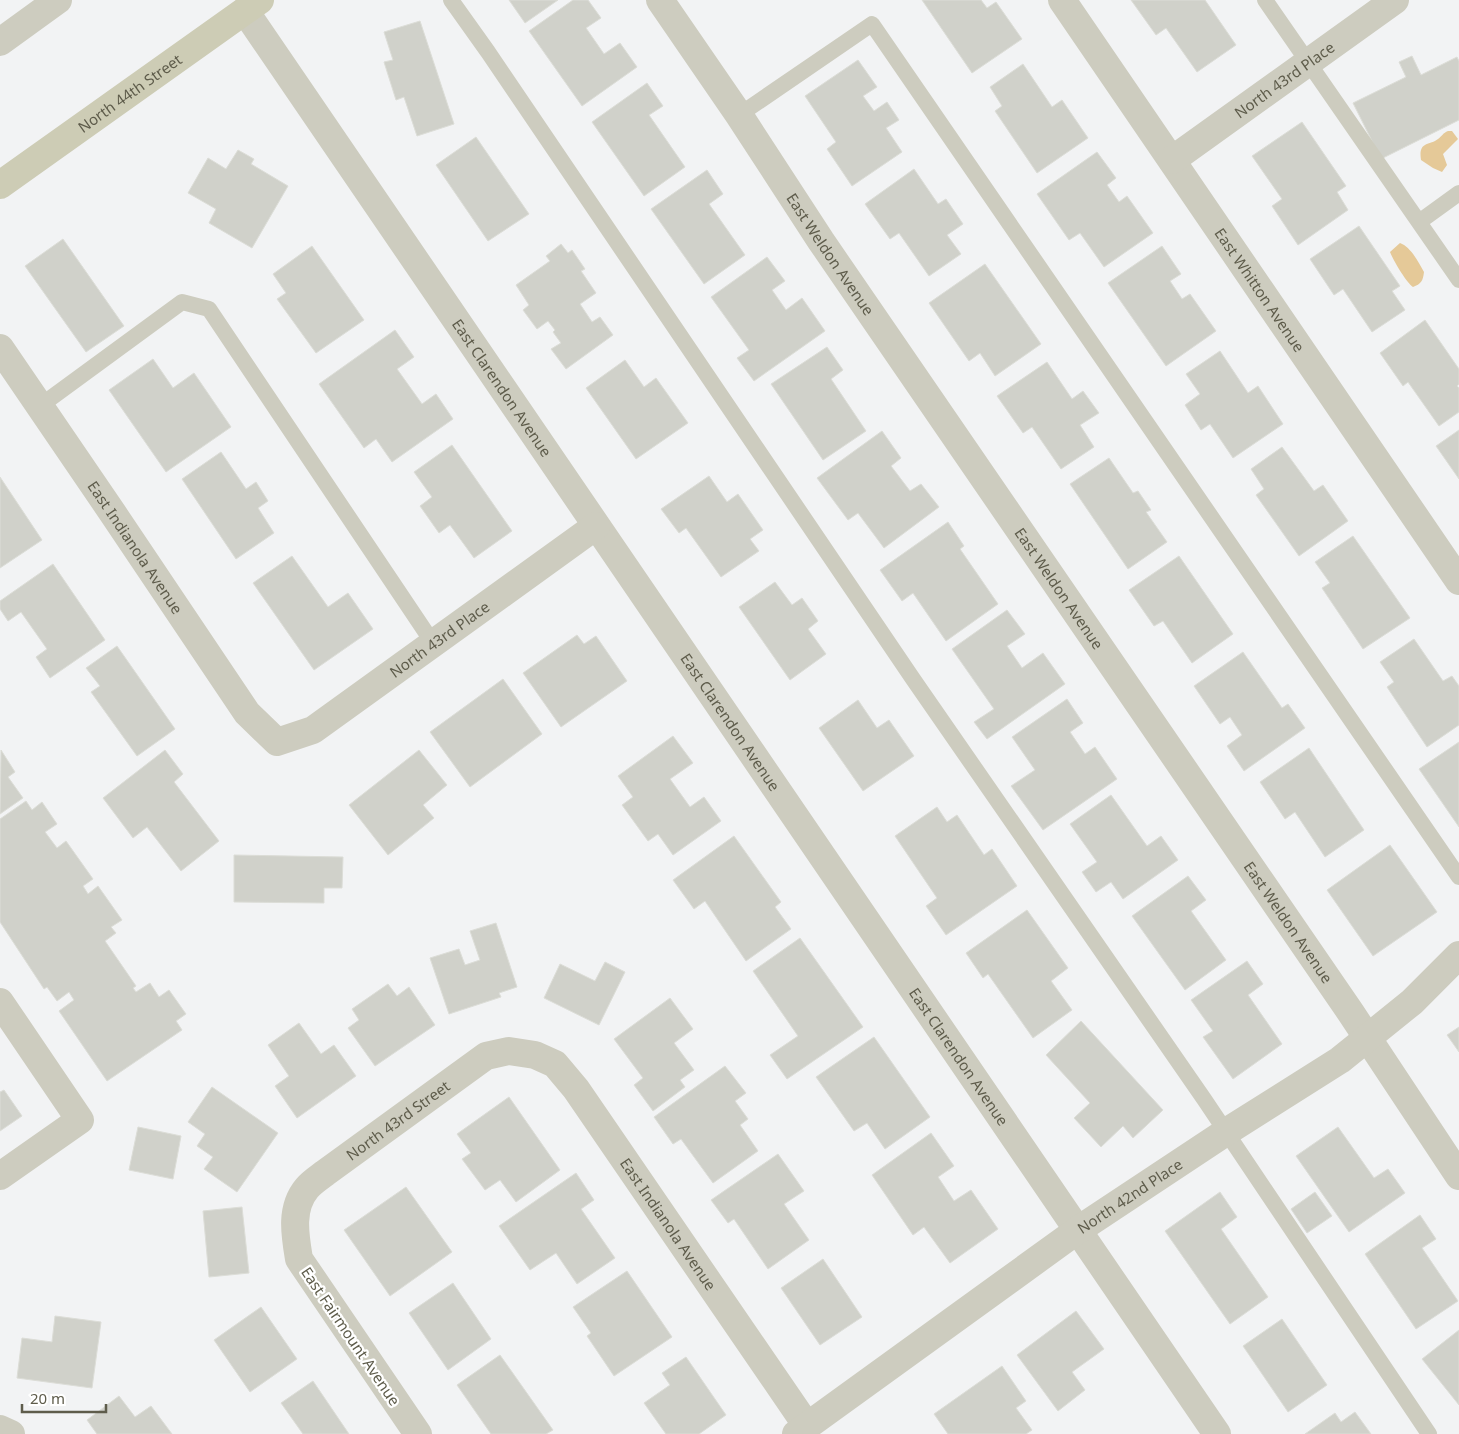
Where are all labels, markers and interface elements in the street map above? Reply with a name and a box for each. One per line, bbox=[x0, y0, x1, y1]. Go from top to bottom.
street label: North 43rd Place bbox=[1230, 37, 1338, 122]
street label: North 44th Street bbox=[74, 49, 186, 137]
street label: East Weldon Avenue bbox=[782, 189, 879, 319]
street label: East Whitton Avenue bbox=[1211, 224, 1310, 356]
street label: East Clarendon Avenue bbox=[448, 315, 556, 460]
street label: East Indianola Avenue bbox=[84, 477, 188, 618]
street label: East Weldon Avenue bbox=[1011, 523, 1108, 653]
street label: North 43rd Place bbox=[385, 596, 493, 682]
street label: East Clarendon Avenue bbox=[676, 649, 785, 795]
street label: East Weldon Avenue bbox=[1240, 857, 1337, 987]
street label: East Clarendon Avenue bbox=[905, 983, 1013, 1129]
street label: North 43rd Street bbox=[342, 1075, 454, 1164]
street label: East Indianola Avenue bbox=[616, 1154, 721, 1294]
street label: North 42nd Place bbox=[1073, 1154, 1186, 1238]
street label: East Fairmount Avenue bbox=[297, 1263, 405, 1409]
scale bar bbox=[22, 1382, 106, 1414]
text: 20 m bbox=[30, 1388, 65, 1408]

